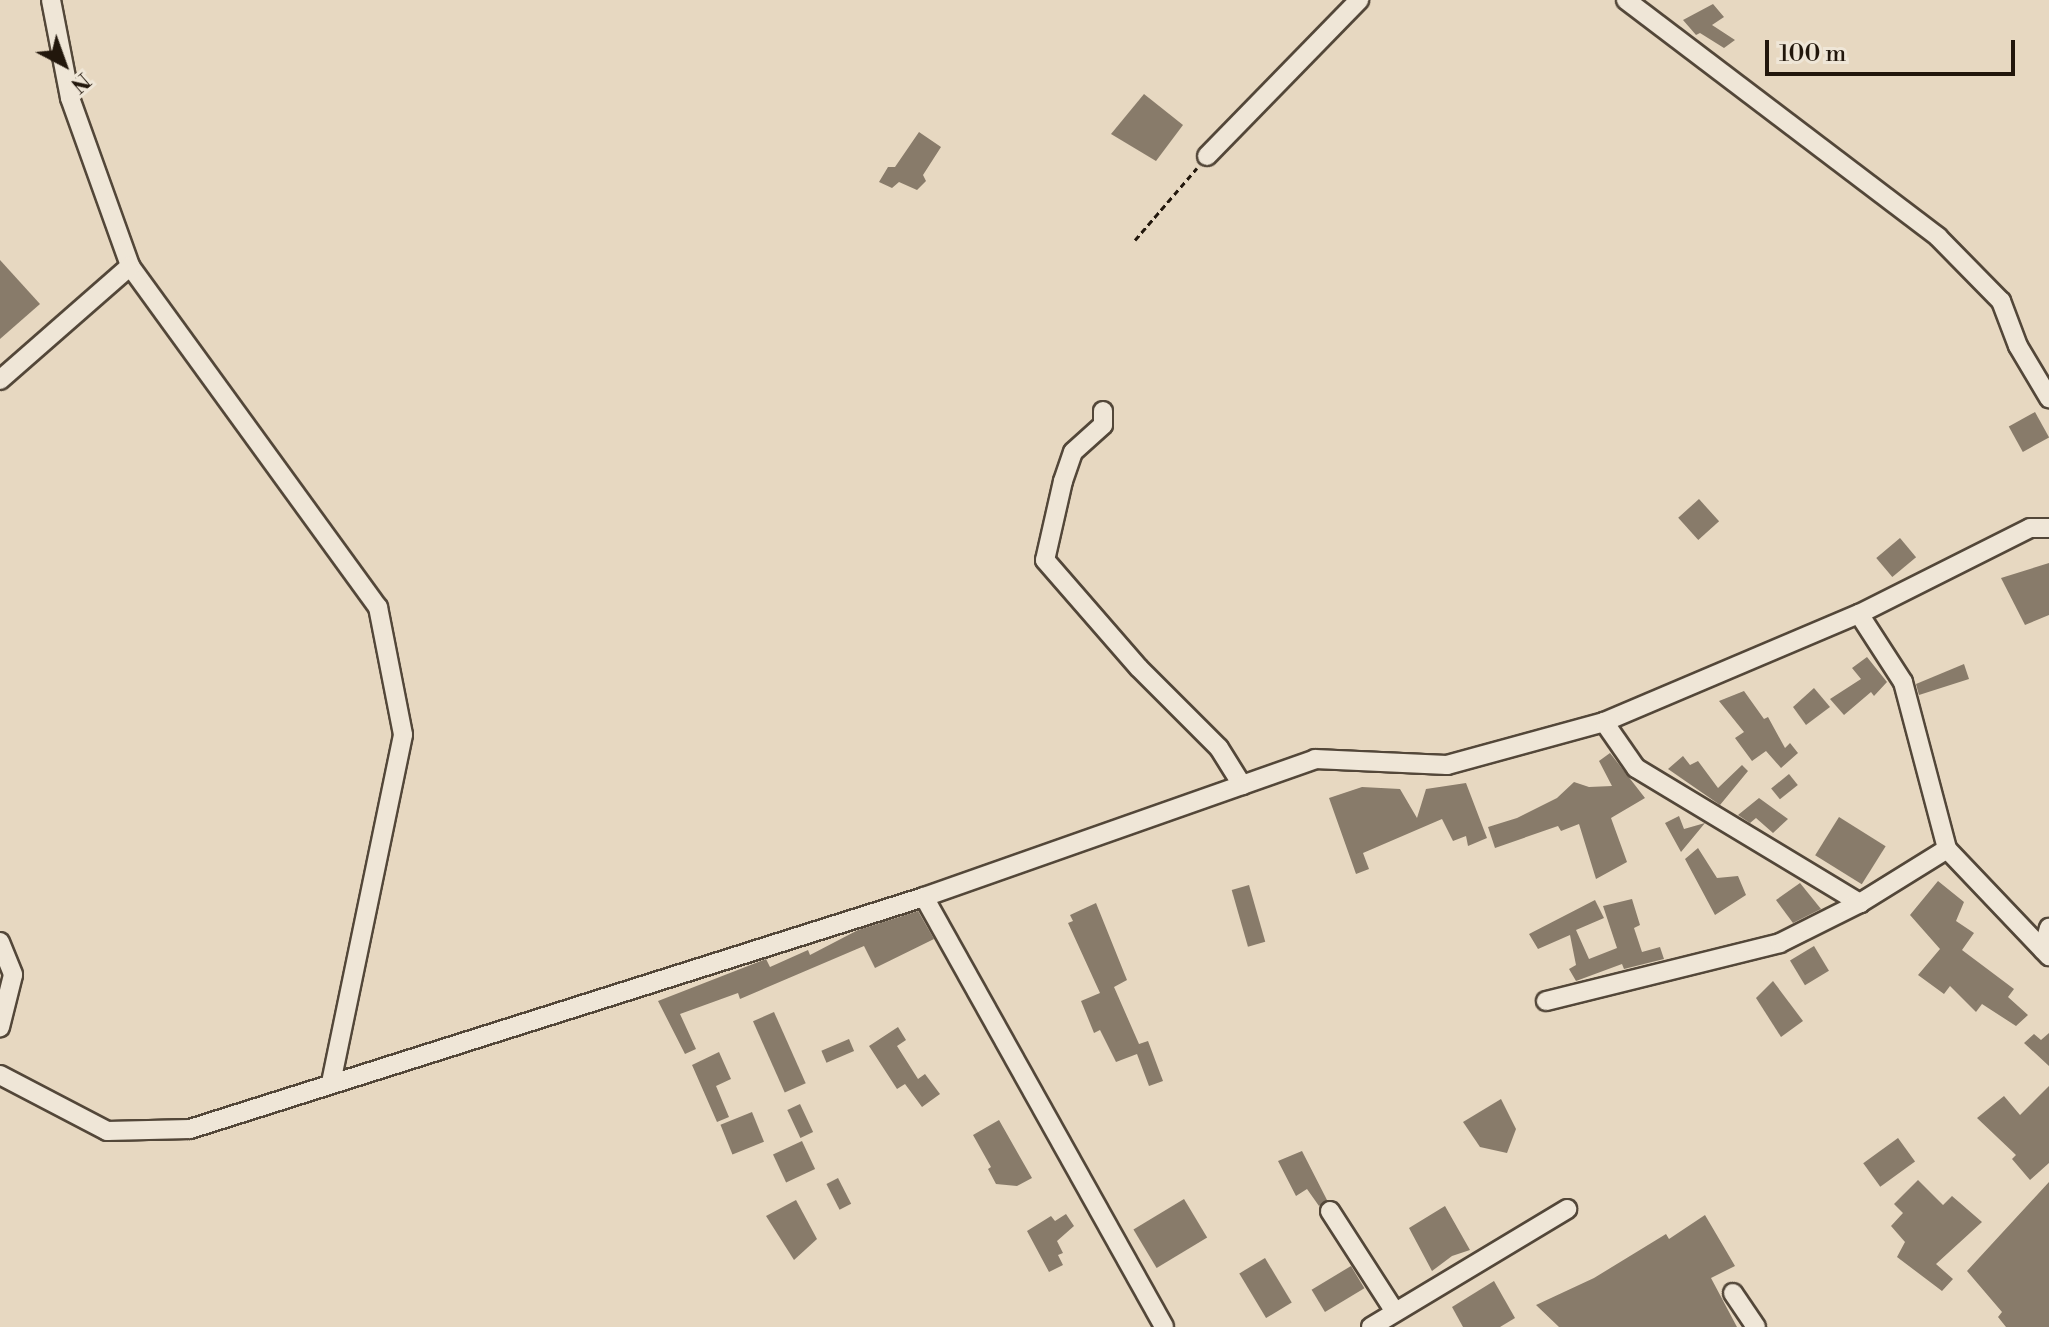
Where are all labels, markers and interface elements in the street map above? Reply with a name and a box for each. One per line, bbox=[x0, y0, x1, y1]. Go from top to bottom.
north arrow bbox=[24, 24, 104, 104]
scale bar bbox=[1769, 24, 2019, 74]
text: 100 m bbox=[1779, 39, 1846, 69]
text: N bbox=[65, 67, 95, 98]

